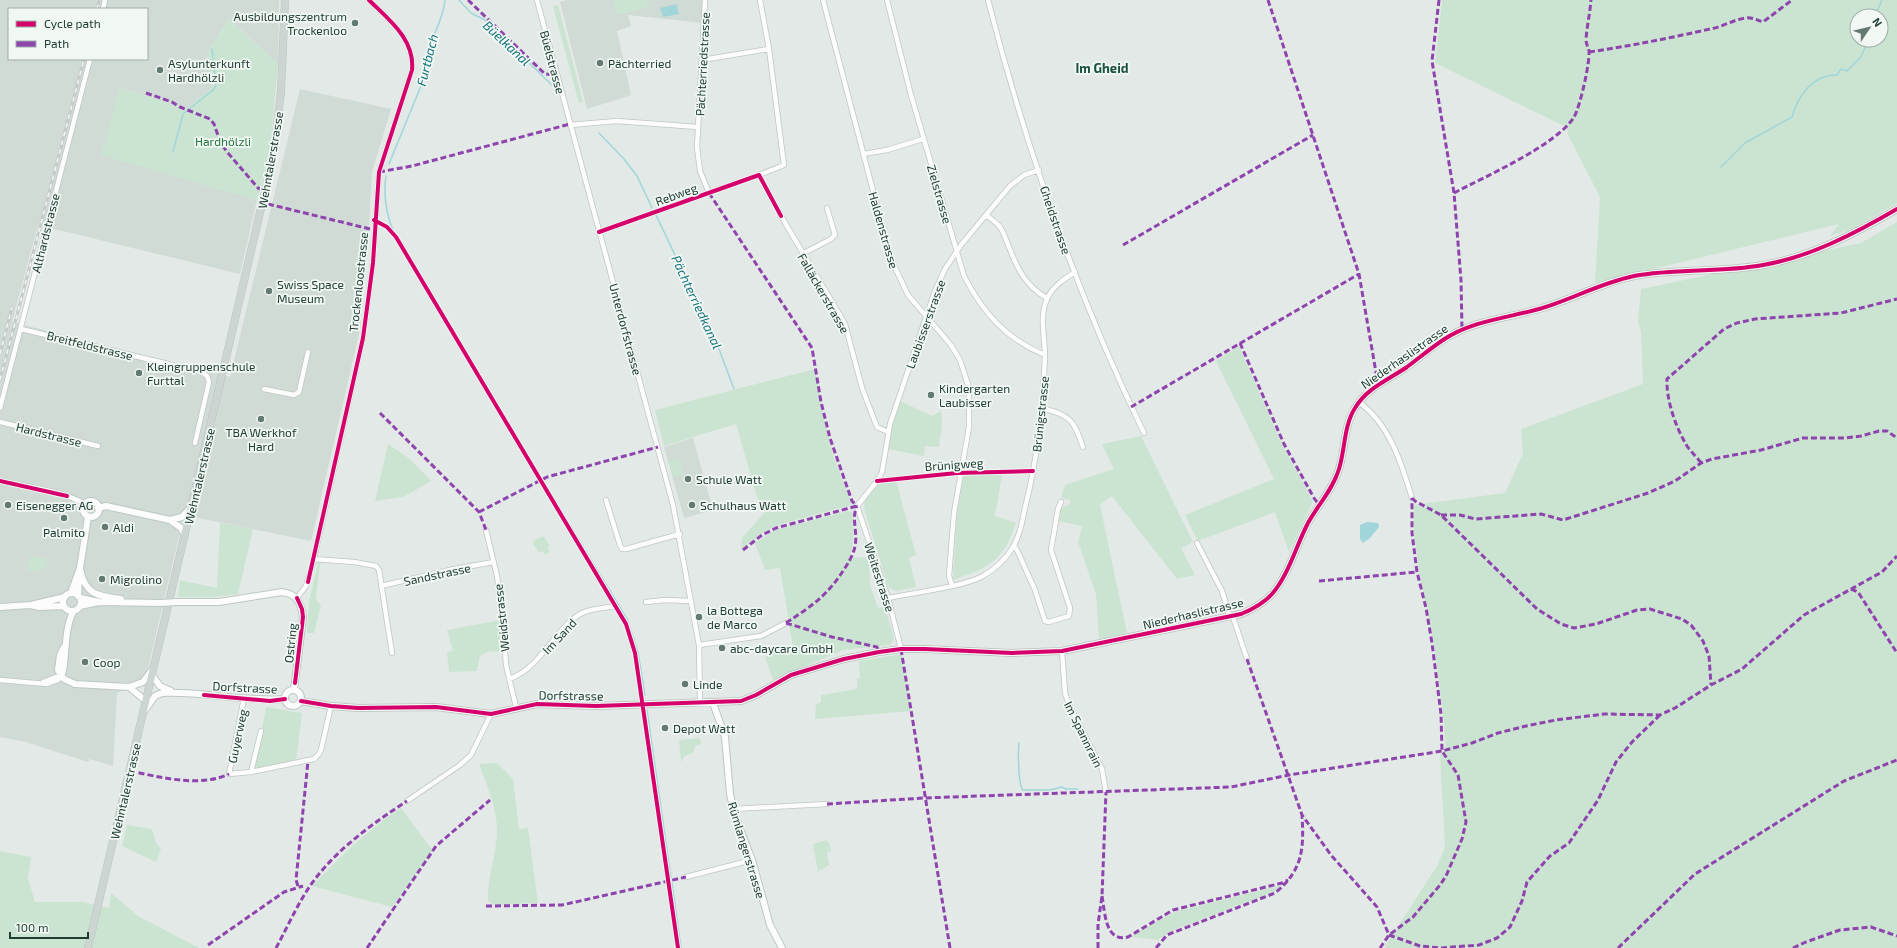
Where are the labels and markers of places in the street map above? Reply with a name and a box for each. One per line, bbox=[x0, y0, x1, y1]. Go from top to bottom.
place label: Ausbildungszentrum Trockenloo bbox=[233, 9, 347, 37]
marker: Ausbildungszentrum Trockenloo bbox=[350, 18, 360, 28]
place label: Asylunterkunft Hardhölzli bbox=[168, 56, 251, 84]
place label: Pächterried bbox=[608, 56, 671, 70]
marker: Pächterried bbox=[595, 58, 605, 68]
marker: Asylunterkunft Hardhölzli bbox=[155, 65, 165, 75]
place label: Swiss Space Museum bbox=[277, 277, 344, 305]
marker: Swiss Space Museum bbox=[264, 286, 274, 296]
place label: Kleingruppenschule Furttal bbox=[147, 359, 256, 387]
marker: Kleingruppenschule Furttal bbox=[134, 368, 144, 378]
place label: Kindergarten Laubisser bbox=[939, 381, 1010, 409]
marker: Kindergarten Laubisser bbox=[926, 390, 936, 400]
marker: TBA Werkhof Hard bbox=[256, 414, 266, 424]
place label: TBA Werkhof Hard bbox=[226, 425, 297, 453]
place label: Schule Watt bbox=[696, 472, 762, 486]
marker: Schule Watt bbox=[683, 474, 693, 484]
place label: Eisenegger AG bbox=[16, 498, 93, 512]
place label: Schulhaus Watt bbox=[700, 498, 786, 512]
marker: Eisenegger AG bbox=[3, 500, 13, 510]
marker: Schulhaus Watt bbox=[687, 500, 697, 510]
marker: Palmito bbox=[59, 513, 69, 523]
place label: Aldi bbox=[113, 520, 134, 534]
marker: Aldi bbox=[100, 522, 110, 532]
place label: Palmito bbox=[43, 525, 85, 539]
place label: Migrolino bbox=[110, 572, 162, 586]
marker: Migrolino bbox=[97, 574, 107, 584]
place label: la Bottega de Marco bbox=[707, 603, 763, 631]
marker: la Bottega de Marco bbox=[694, 612, 704, 622]
place label: abc-daycare GmbH bbox=[730, 641, 833, 655]
marker: abc-daycare GmbH bbox=[717, 643, 727, 653]
place label: Coop bbox=[93, 655, 120, 669]
marker: Coop bbox=[80, 657, 90, 667]
place label: Linde bbox=[693, 677, 722, 691]
marker: Linde bbox=[680, 679, 690, 689]
place label: Depot Watt bbox=[673, 721, 736, 735]
marker: Depot Watt bbox=[660, 723, 670, 733]

